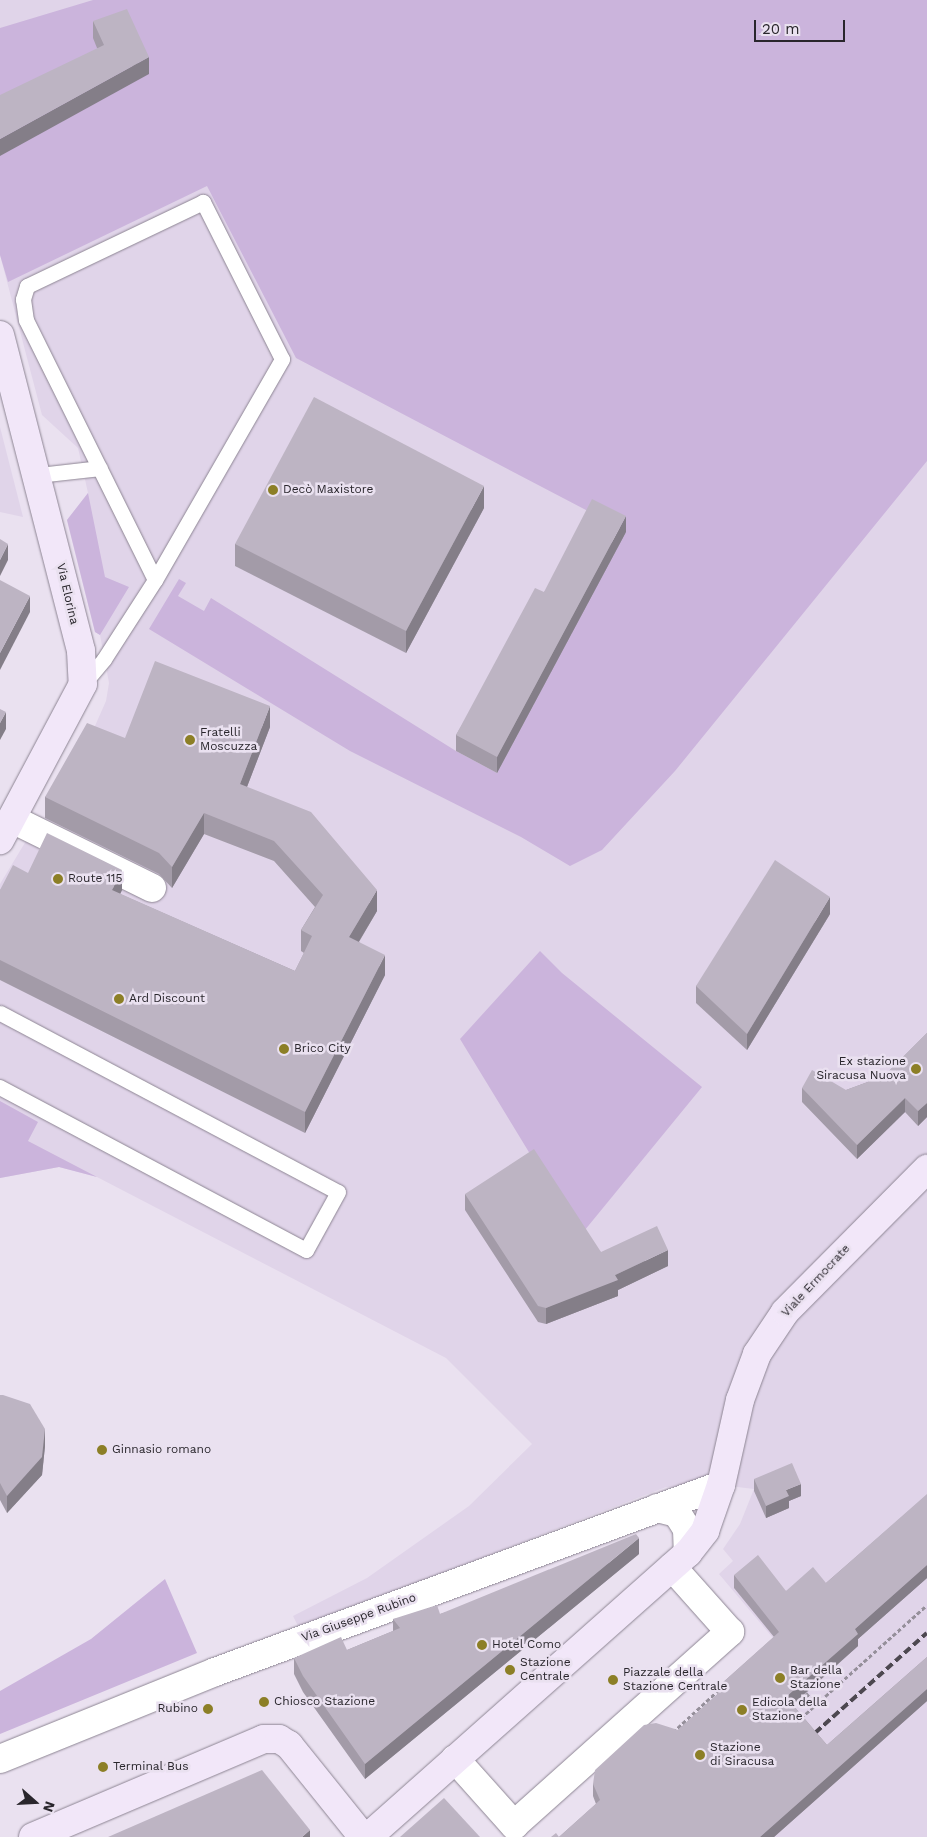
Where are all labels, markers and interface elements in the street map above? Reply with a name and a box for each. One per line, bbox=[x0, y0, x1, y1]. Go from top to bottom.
scale bar bbox=[757, 10, 848, 42]
text: 20 m bbox=[762, 20, 800, 38]
place label: Decò Maxistore bbox=[283, 483, 373, 497]
marker: Decò Maxistore bbox=[267, 484, 279, 496]
street label: Via Elorina bbox=[53, 562, 81, 626]
place label: Fratelli Moscuzza bbox=[200, 726, 257, 754]
marker: Fratelli Moscuzza bbox=[184, 734, 196, 746]
place label: Route 115 bbox=[68, 872, 123, 886]
marker: Route 115 bbox=[52, 873, 64, 885]
place label: Ard Discount bbox=[129, 992, 205, 1006]
marker: Ard Discount bbox=[113, 993, 125, 1005]
place label: Brico City bbox=[294, 1042, 351, 1056]
marker: Brico City bbox=[278, 1043, 290, 1055]
place label: Ex stazione Siracusa Nuova bbox=[816, 1055, 906, 1083]
marker: Ex stazione Siracusa Nuova bbox=[910, 1063, 922, 1075]
street label: Viale Ermocrate bbox=[779, 1242, 853, 1320]
place label: Ginnasio romano bbox=[112, 1443, 211, 1457]
marker: Ginnasio romano bbox=[96, 1444, 108, 1456]
street label: Via Giuseppe Rubino bbox=[300, 1591, 418, 1645]
place label: Hotel Como bbox=[492, 1638, 562, 1652]
marker: Hotel Como bbox=[476, 1639, 488, 1651]
place label: Stazione Centrale bbox=[520, 1656, 571, 1684]
marker: Stazione Centrale bbox=[504, 1664, 516, 1676]
place label: Bar della Stazione bbox=[790, 1664, 842, 1692]
place label: Piazzale della Stazione Centrale bbox=[623, 1666, 727, 1694]
marker: Bar della Stazione bbox=[774, 1672, 786, 1684]
marker: Piazzale della Stazione Centrale bbox=[607, 1674, 619, 1686]
place label: Chiosco Stazione bbox=[274, 1695, 375, 1709]
marker: Chiosco Stazione bbox=[258, 1696, 270, 1708]
place label: Edicola della Stazione bbox=[752, 1696, 827, 1724]
place label: Rubino bbox=[157, 1702, 198, 1716]
marker: Rubino bbox=[202, 1703, 214, 1715]
marker: Edicola della Stazione bbox=[736, 1704, 748, 1716]
place label: Stazione di Siracusa bbox=[710, 1741, 774, 1769]
marker: Stazione di Siracusa bbox=[694, 1749, 706, 1761]
place label: Terminal Bus bbox=[113, 1760, 189, 1774]
marker: Terminal Bus bbox=[97, 1761, 109, 1773]
north arrow bbox=[10, 1777, 60, 1827]
text: N bbox=[40, 1799, 58, 1814]

